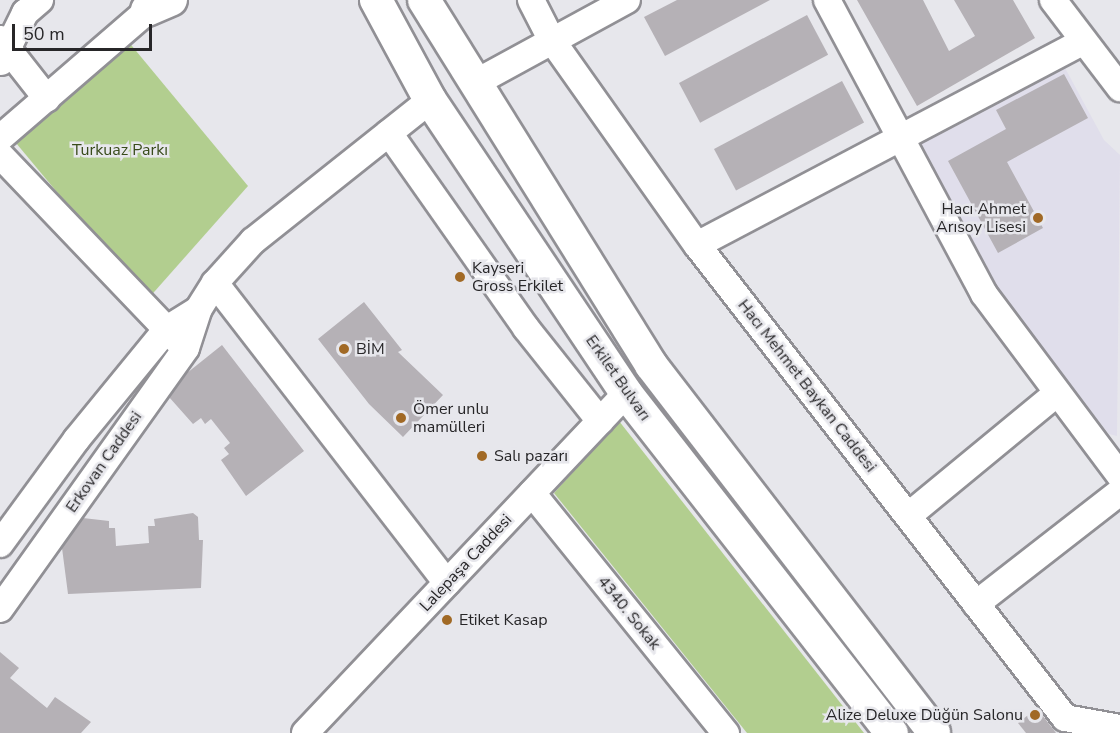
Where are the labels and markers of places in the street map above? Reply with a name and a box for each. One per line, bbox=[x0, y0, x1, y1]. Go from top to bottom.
place label: Hacı Ahmet Arısoy Lisesi bbox=[936, 199, 1026, 237]
marker: Hacı Ahmet Arısoy Lisesi bbox=[1031, 211, 1045, 225]
place label: Kayseri Gross Erkilet bbox=[472, 258, 563, 296]
marker: Kayseri Gross Erkilet bbox=[453, 270, 467, 284]
place label: BİM bbox=[356, 339, 385, 359]
marker: BİM bbox=[337, 342, 351, 356]
place label: Ömer unlu mamülleri bbox=[413, 399, 489, 437]
marker: Ömer unlu mamülleri bbox=[394, 411, 408, 425]
place label: Salı pazarı bbox=[494, 446, 568, 466]
marker: Salı pazarı bbox=[475, 449, 489, 463]
place label: Etiket Kasap bbox=[459, 610, 548, 630]
marker: Etiket Kasap bbox=[440, 613, 454, 627]
place label: Alize Deluxe Düğün Salonu bbox=[826, 705, 1023, 725]
marker: Alize Deluxe Düğün Salonu bbox=[1028, 708, 1042, 722]

